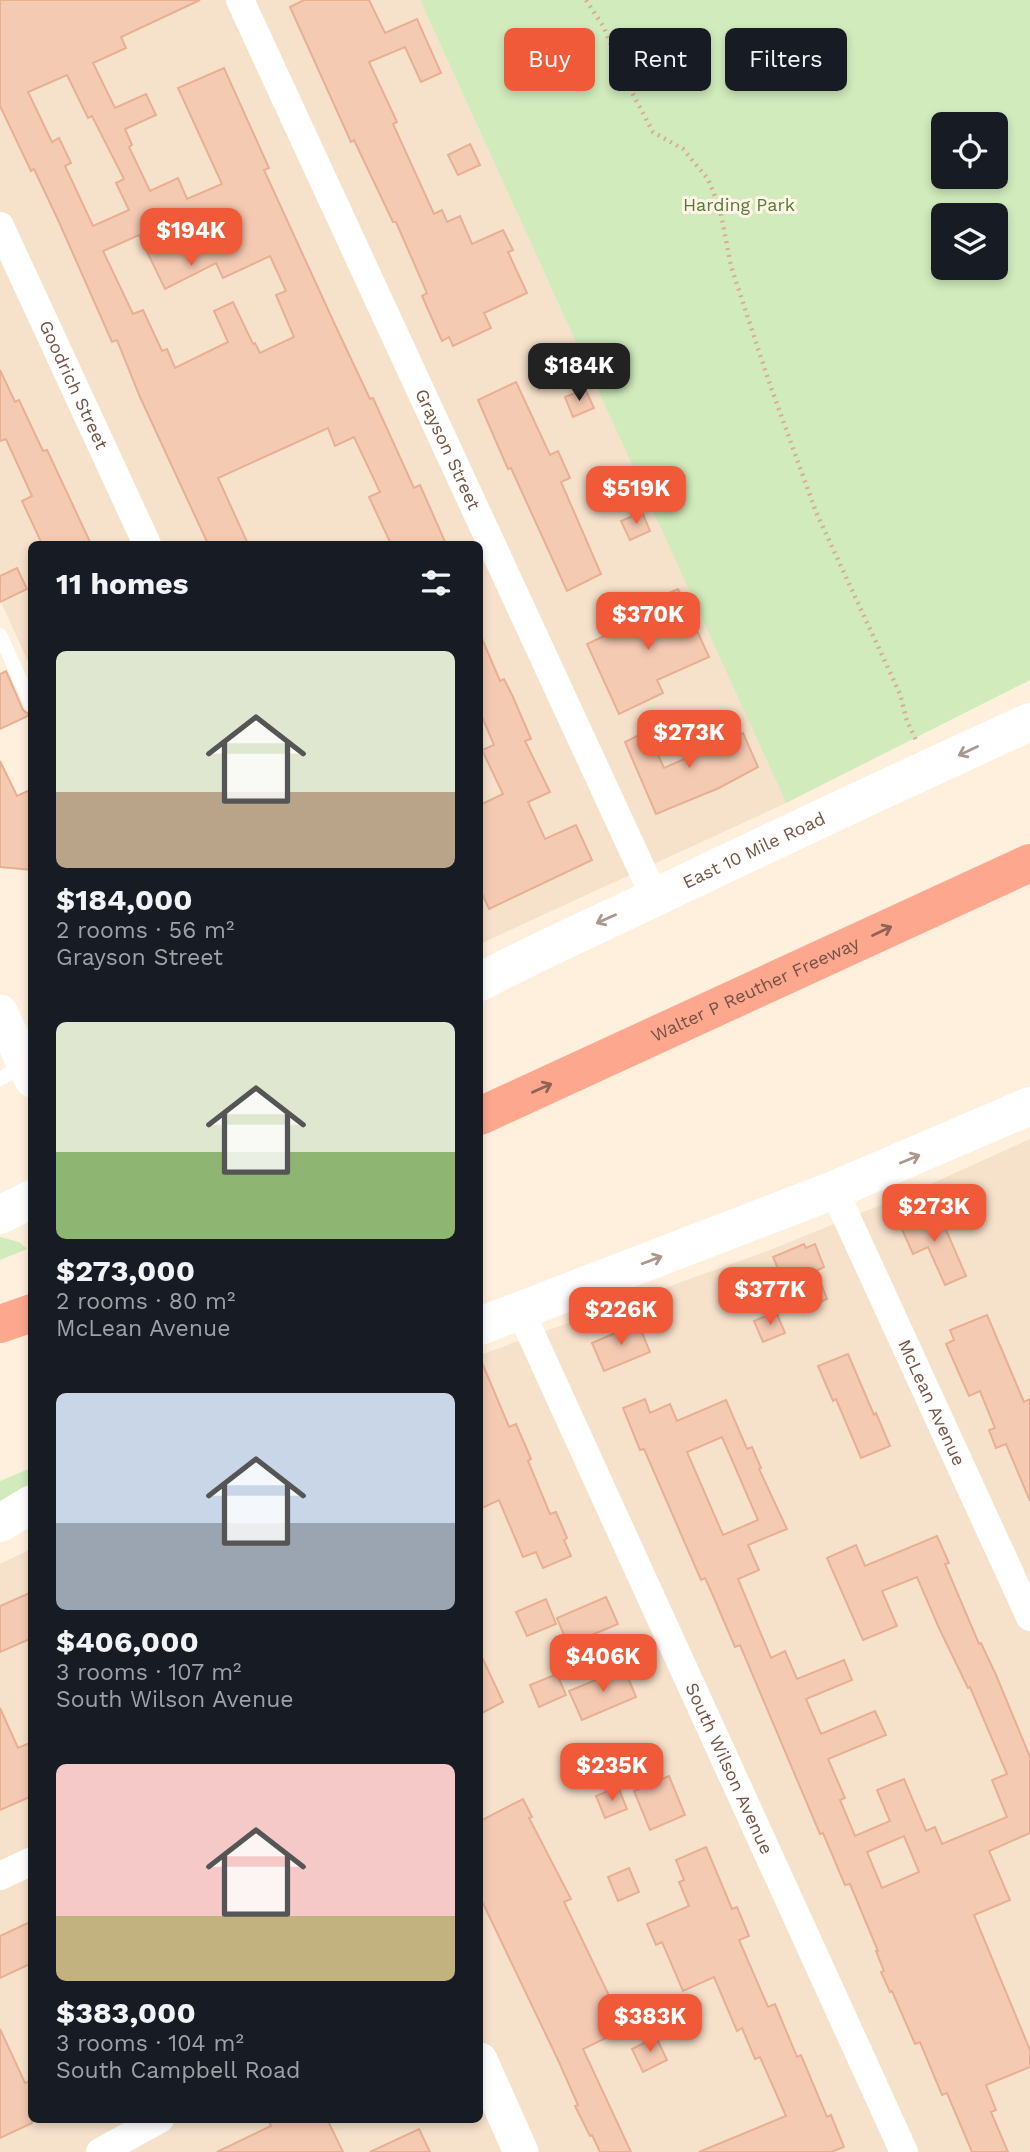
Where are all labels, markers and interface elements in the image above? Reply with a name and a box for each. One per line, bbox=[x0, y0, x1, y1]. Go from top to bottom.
chip: Buy bbox=[504, 28, 595, 91]
chip: Rent bbox=[609, 28, 711, 91]
chip: Filters bbox=[725, 28, 847, 91]
map controls bbox=[931, 112, 1008, 280]
button: locate bbox=[931, 112, 1008, 189]
park label: Harding Park bbox=[683, 194, 795, 215]
button: layers bbox=[931, 203, 1008, 280]
pin: $194K bbox=[142, 208, 240, 268]
text: $194K bbox=[156, 217, 226, 244]
street label: Goodrich Street bbox=[35, 317, 113, 453]
pin: $184K bbox=[530, 344, 628, 403]
text: $184K bbox=[544, 352, 614, 379]
street label: Grayson Street bbox=[411, 385, 485, 513]
pin: $519K bbox=[587, 466, 685, 526]
text: $519K bbox=[602, 475, 670, 502]
icon: filters bbox=[417, 564, 455, 602]
text: 11 homes bbox=[56, 566, 189, 601]
pin: $370K bbox=[599, 592, 697, 652]
text: $370K bbox=[612, 601, 684, 628]
icon: home bbox=[193, 696, 319, 822]
pin: $273K bbox=[640, 710, 738, 770]
text: $273K bbox=[653, 719, 725, 746]
one-way arrow bbox=[958, 744, 979, 758]
street label: East 10 Mile Road bbox=[679, 807, 828, 893]
text: $184,000 bbox=[56, 882, 193, 917]
one-way arrow bbox=[596, 913, 618, 926]
text: 2 rooms · 56 m² bbox=[56, 917, 234, 944]
one-way arrow bbox=[871, 924, 892, 938]
street label: Walter P Reuther Freeway bbox=[648, 932, 863, 1046]
text: Grayson Street bbox=[56, 944, 223, 971]
icon: home bbox=[193, 1067, 319, 1193]
one-way arrow bbox=[531, 1081, 552, 1094]
one-way arrow bbox=[898, 1151, 920, 1164]
pin: $273K bbox=[885, 1184, 983, 1244]
text: $273K bbox=[898, 1193, 970, 1220]
one-way arrow bbox=[641, 1252, 663, 1265]
text: $273,000 bbox=[56, 1253, 195, 1288]
pin: $377K bbox=[721, 1268, 819, 1327]
text: $377K bbox=[734, 1276, 806, 1303]
text: 2 rooms · 80 m² bbox=[56, 1288, 235, 1315]
pin: $226K bbox=[572, 1288, 670, 1347]
text: $226K bbox=[585, 1296, 657, 1323]
text: McLean Avenue bbox=[56, 1315, 231, 1342]
street label: McLean Avenue bbox=[894, 1336, 970, 1469]
icon: home bbox=[193, 1438, 319, 1564]
text: $406,000 bbox=[56, 1624, 199, 1659]
pin: $406K bbox=[554, 1634, 652, 1694]
text: $406K bbox=[566, 1643, 640, 1670]
text: 3 rooms · 107 m² bbox=[56, 1659, 242, 1686]
street label: South Wilson Avenue bbox=[681, 1679, 778, 1857]
text: South Wilson Avenue bbox=[56, 1686, 294, 1713]
pin: $235K bbox=[563, 1744, 661, 1803]
text: $235K bbox=[576, 1752, 648, 1779]
icon: home bbox=[193, 1809, 319, 1935]
pin: $383K bbox=[601, 1994, 699, 2054]
text: $383,000 bbox=[56, 1995, 196, 2030]
text: $383K bbox=[614, 2003, 686, 2030]
text: 3 rooms · 104 m² bbox=[56, 2030, 244, 2057]
text: South Campbell Road bbox=[56, 2057, 301, 2084]

